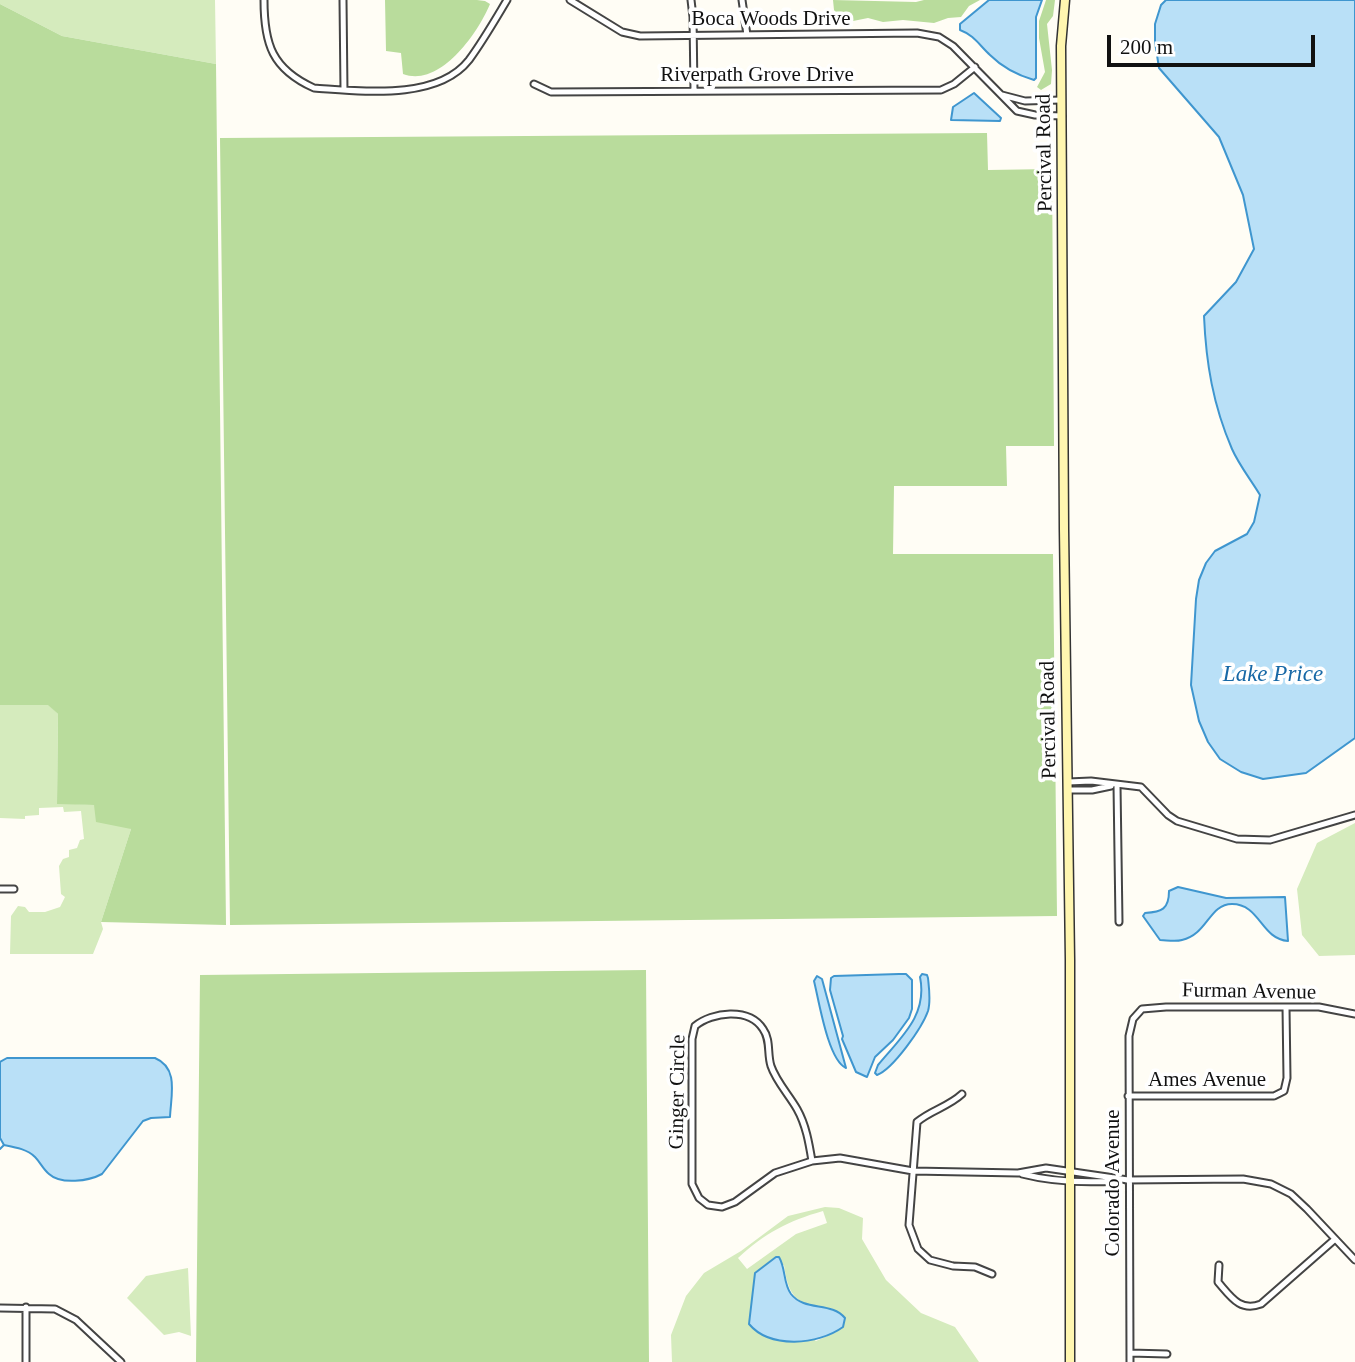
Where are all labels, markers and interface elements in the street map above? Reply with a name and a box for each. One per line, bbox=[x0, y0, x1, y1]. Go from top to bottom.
street label: Boca Woods Drive bbox=[691, 6, 851, 32]
scale bar bbox=[1110, 21, 1318, 65]
text: 200 m bbox=[1120, 35, 1173, 59]
street label: Riverpath Grove Drive bbox=[660, 62, 854, 88]
street label: Percival Road bbox=[1031, 94, 1059, 212]
street label: Percival Road bbox=[1035, 661, 1063, 779]
water label: Lake Price bbox=[1223, 661, 1323, 689]
street label: Furman Avenue bbox=[1182, 978, 1316, 1006]
street label: Ginger Circle bbox=[664, 1034, 692, 1150]
street label: Ames Avenue bbox=[1148, 1067, 1266, 1093]
street label: Colorado Avenue bbox=[1100, 1109, 1126, 1257]

